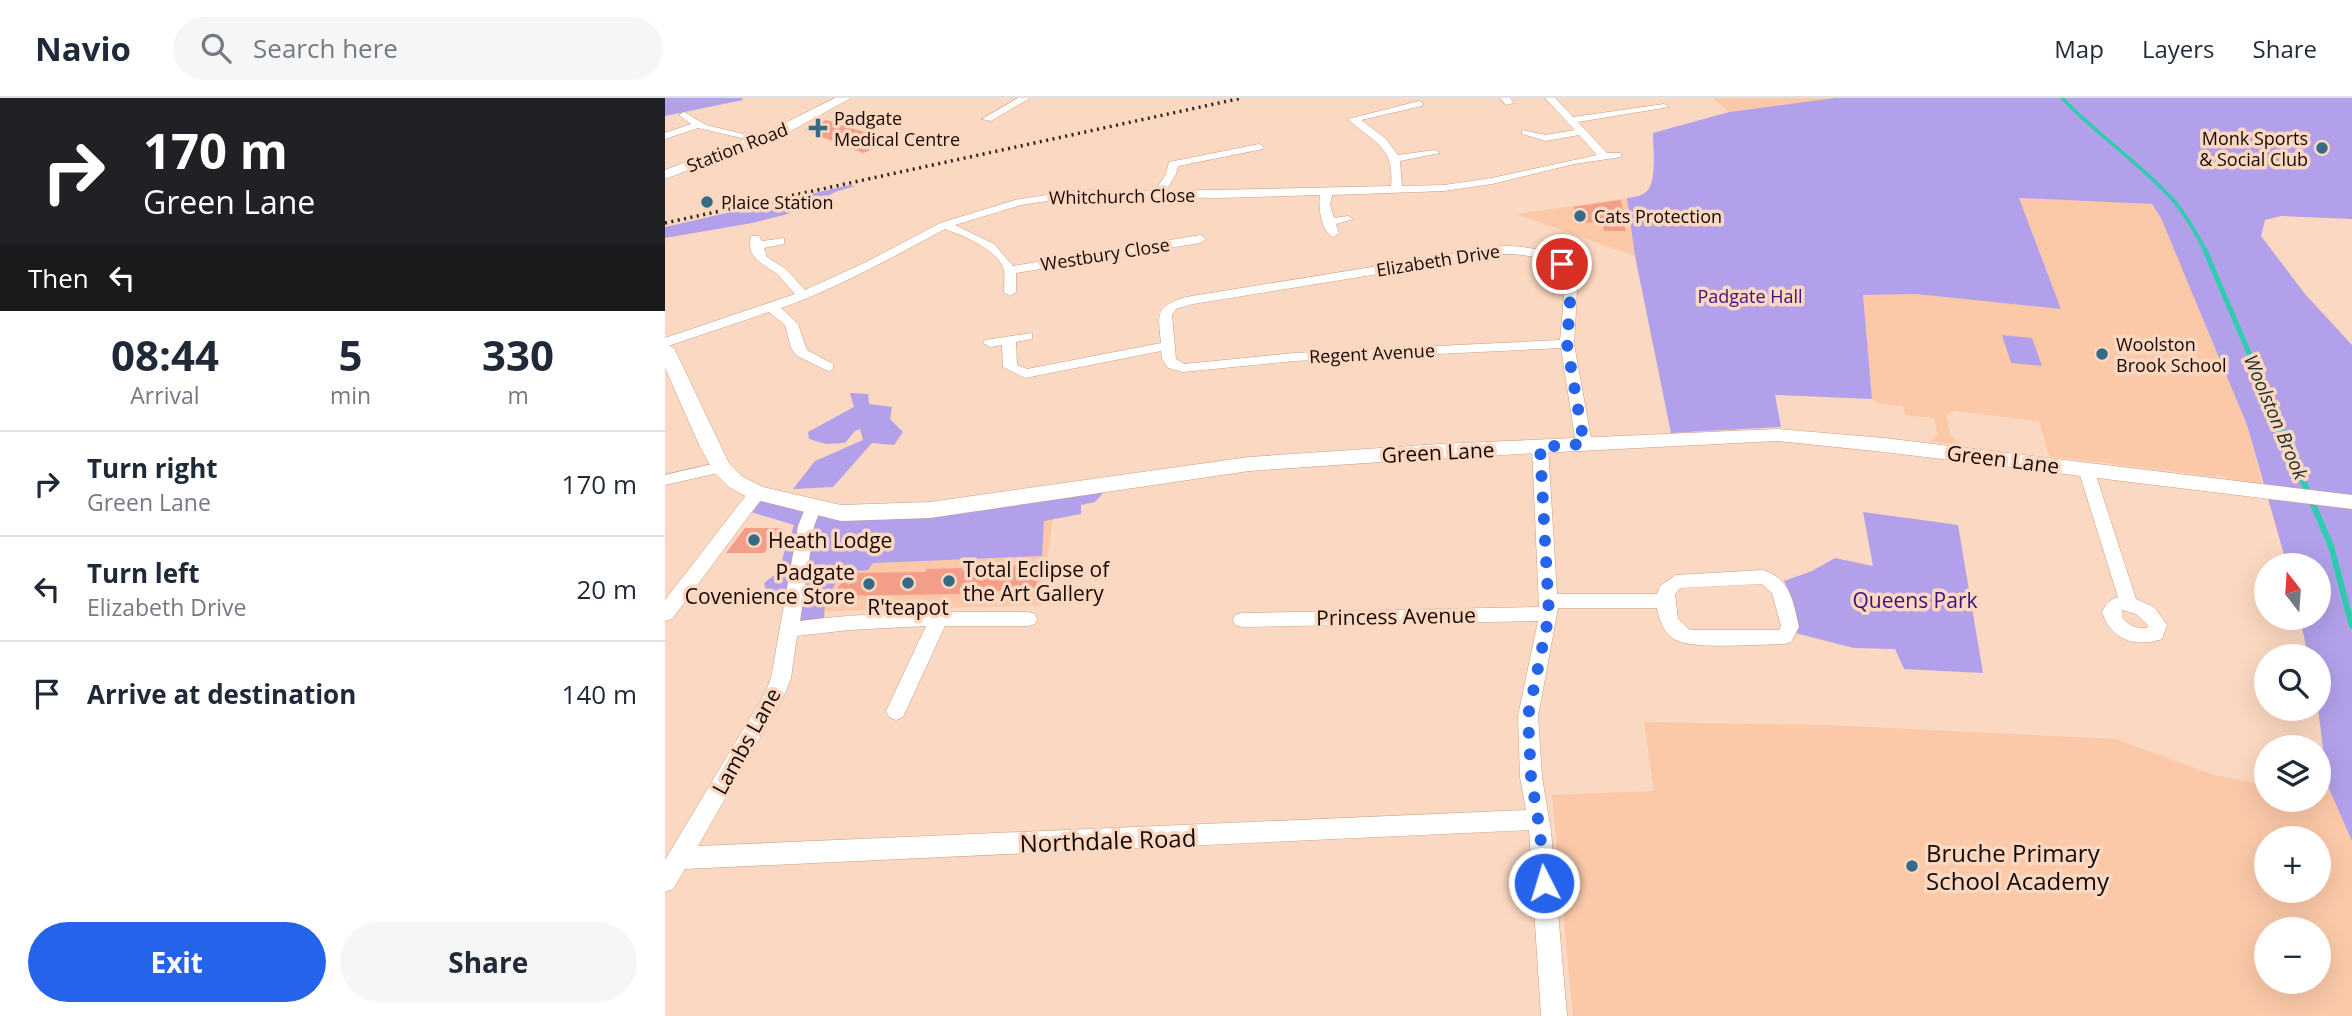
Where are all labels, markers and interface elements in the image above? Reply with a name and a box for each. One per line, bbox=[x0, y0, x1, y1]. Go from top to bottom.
search box bbox=[173, 17, 663, 80]
text: Navio bbox=[35, 26, 131, 71]
icon: search bbox=[197, 29, 235, 67]
text: Search here bbox=[253, 30, 398, 66]
text: Map bbox=[2054, 32, 2104, 65]
text: Layers bbox=[2142, 32, 2215, 65]
text: Share bbox=[2253, 32, 2317, 65]
place label: Padgate Medical Centre bbox=[834, 106, 960, 151]
text: 170 m bbox=[143, 117, 288, 183]
street label: Station Road bbox=[683, 117, 791, 177]
marker: Padgate Medical Centre bbox=[808, 118, 828, 138]
icon: right bbox=[28, 126, 119, 217]
place label: Monk Sports & Social Club bbox=[2199, 126, 2308, 171]
marker: Monk Sports & Social Club bbox=[2314, 140, 2330, 156]
text: Green Lane bbox=[143, 180, 315, 223]
street label: Whitchurch Close bbox=[1049, 183, 1195, 209]
place label: Plaice Station bbox=[721, 190, 833, 214]
marker: Plaice Station bbox=[699, 194, 715, 210]
place label: Cats Protection bbox=[1594, 204, 1722, 228]
marker: Cats Protection bbox=[1572, 208, 1588, 224]
street label: Westbury Close bbox=[1039, 232, 1171, 276]
pin bbox=[1532, 234, 1592, 294]
street label: Elizabeth Drive bbox=[1374, 238, 1502, 282]
icon: arrive bbox=[1543, 245, 1581, 283]
icon: left bbox=[103, 259, 141, 297]
text: Then bbox=[28, 260, 89, 296]
park label: Padgate Hall bbox=[1697, 284, 1803, 308]
text: 08:44 bbox=[111, 326, 219, 383]
text: 5 bbox=[338, 326, 363, 383]
text: 330 bbox=[482, 326, 554, 383]
place label: Woolston Brook School bbox=[2116, 332, 2227, 377]
street label: Regent Avenue bbox=[1309, 338, 1435, 368]
marker: Woolston Brook School bbox=[2094, 346, 2110, 362]
water label: Woolston Brook bbox=[2238, 351, 2314, 484]
text: Arrival bbox=[130, 379, 200, 411]
text: min bbox=[330, 379, 371, 411]
text: m bbox=[507, 379, 529, 411]
street label: Green Lane bbox=[1381, 435, 1495, 469]
street label: Green Lane bbox=[1945, 438, 2061, 480]
text: Turn right bbox=[87, 450, 218, 486]
icon: right bbox=[28, 465, 66, 503]
text: 170 m bbox=[562, 466, 637, 502]
text: Green Lane bbox=[87, 486, 211, 518]
place label: Heath Lodge bbox=[768, 526, 892, 554]
marker: Heath Lodge bbox=[746, 532, 762, 548]
north arrow bbox=[2254, 553, 2331, 630]
map controls bbox=[2254, 553, 2331, 994]
text: Turn left bbox=[87, 555, 199, 591]
place label: Total Eclipse of the Art Gallery bbox=[963, 555, 1111, 607]
place label: Padgate Covenience Store bbox=[685, 558, 855, 610]
icon: left bbox=[28, 570, 66, 608]
text: 20 m bbox=[576, 571, 637, 607]
marker: Total Eclipse of the Art Gallery bbox=[941, 573, 957, 589]
marker: R'teapot bbox=[900, 575, 916, 591]
marker: Padgate Covenience Store bbox=[861, 576, 877, 592]
park label: Queens Park bbox=[1852, 586, 1978, 614]
text: Elizabeth Drive bbox=[87, 591, 247, 623]
place label: R'teapot bbox=[867, 593, 949, 621]
street label: Princess Avenue bbox=[1316, 601, 1476, 631]
button: search bbox=[2254, 644, 2331, 721]
icon: arrive bbox=[28, 675, 66, 713]
text: Arrive at destination bbox=[87, 676, 356, 712]
text: 140 m bbox=[562, 676, 637, 712]
street label: Lambs Lane bbox=[705, 683, 787, 799]
button: layers bbox=[2254, 735, 2331, 812]
street label: Northdale Road bbox=[1019, 820, 1197, 860]
button: + bbox=[2254, 826, 2331, 903]
place label: Bruche Primary School Academy bbox=[1926, 836, 2110, 897]
position arrow bbox=[1507, 846, 1581, 920]
marker: Bruche Primary School Academy bbox=[1904, 858, 1920, 874]
button: − bbox=[2254, 917, 2331, 994]
button: Exit bbox=[28, 922, 326, 1002]
button: Share bbox=[340, 922, 637, 1002]

